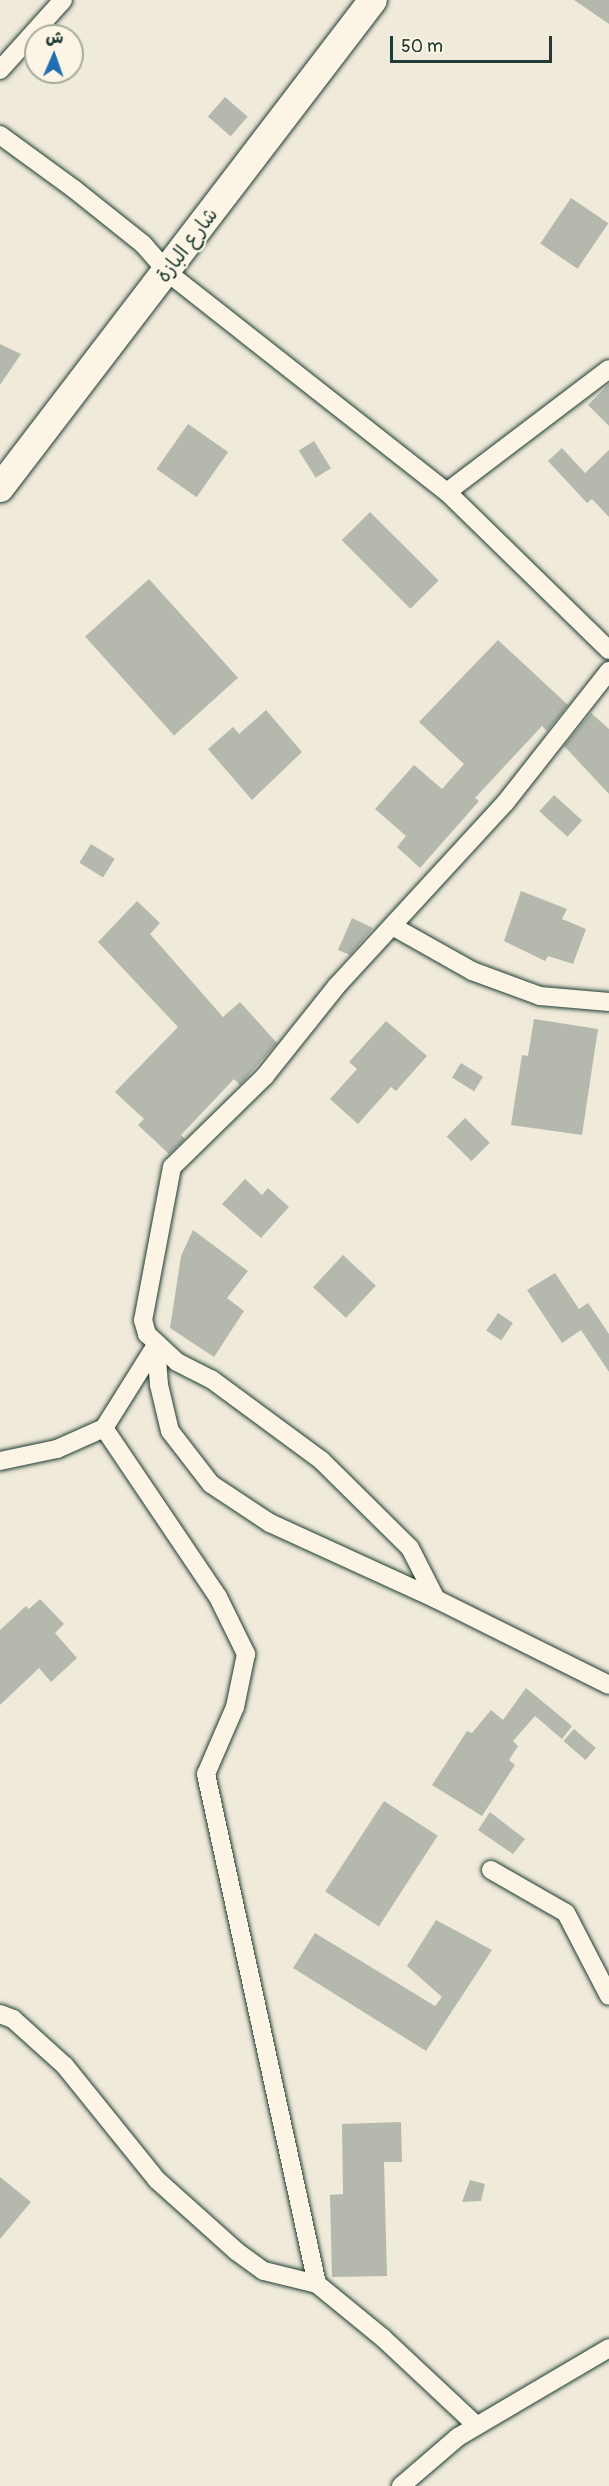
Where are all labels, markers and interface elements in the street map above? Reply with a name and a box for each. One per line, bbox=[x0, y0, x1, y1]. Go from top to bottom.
north arrow bbox=[24, 24, 84, 84]
scale bar bbox=[393, 24, 555, 62]
text: ش bbox=[45, 28, 64, 48]
text: 50 m bbox=[401, 35, 443, 58]
street label: شارع البازة bbox=[151, 203, 223, 287]

